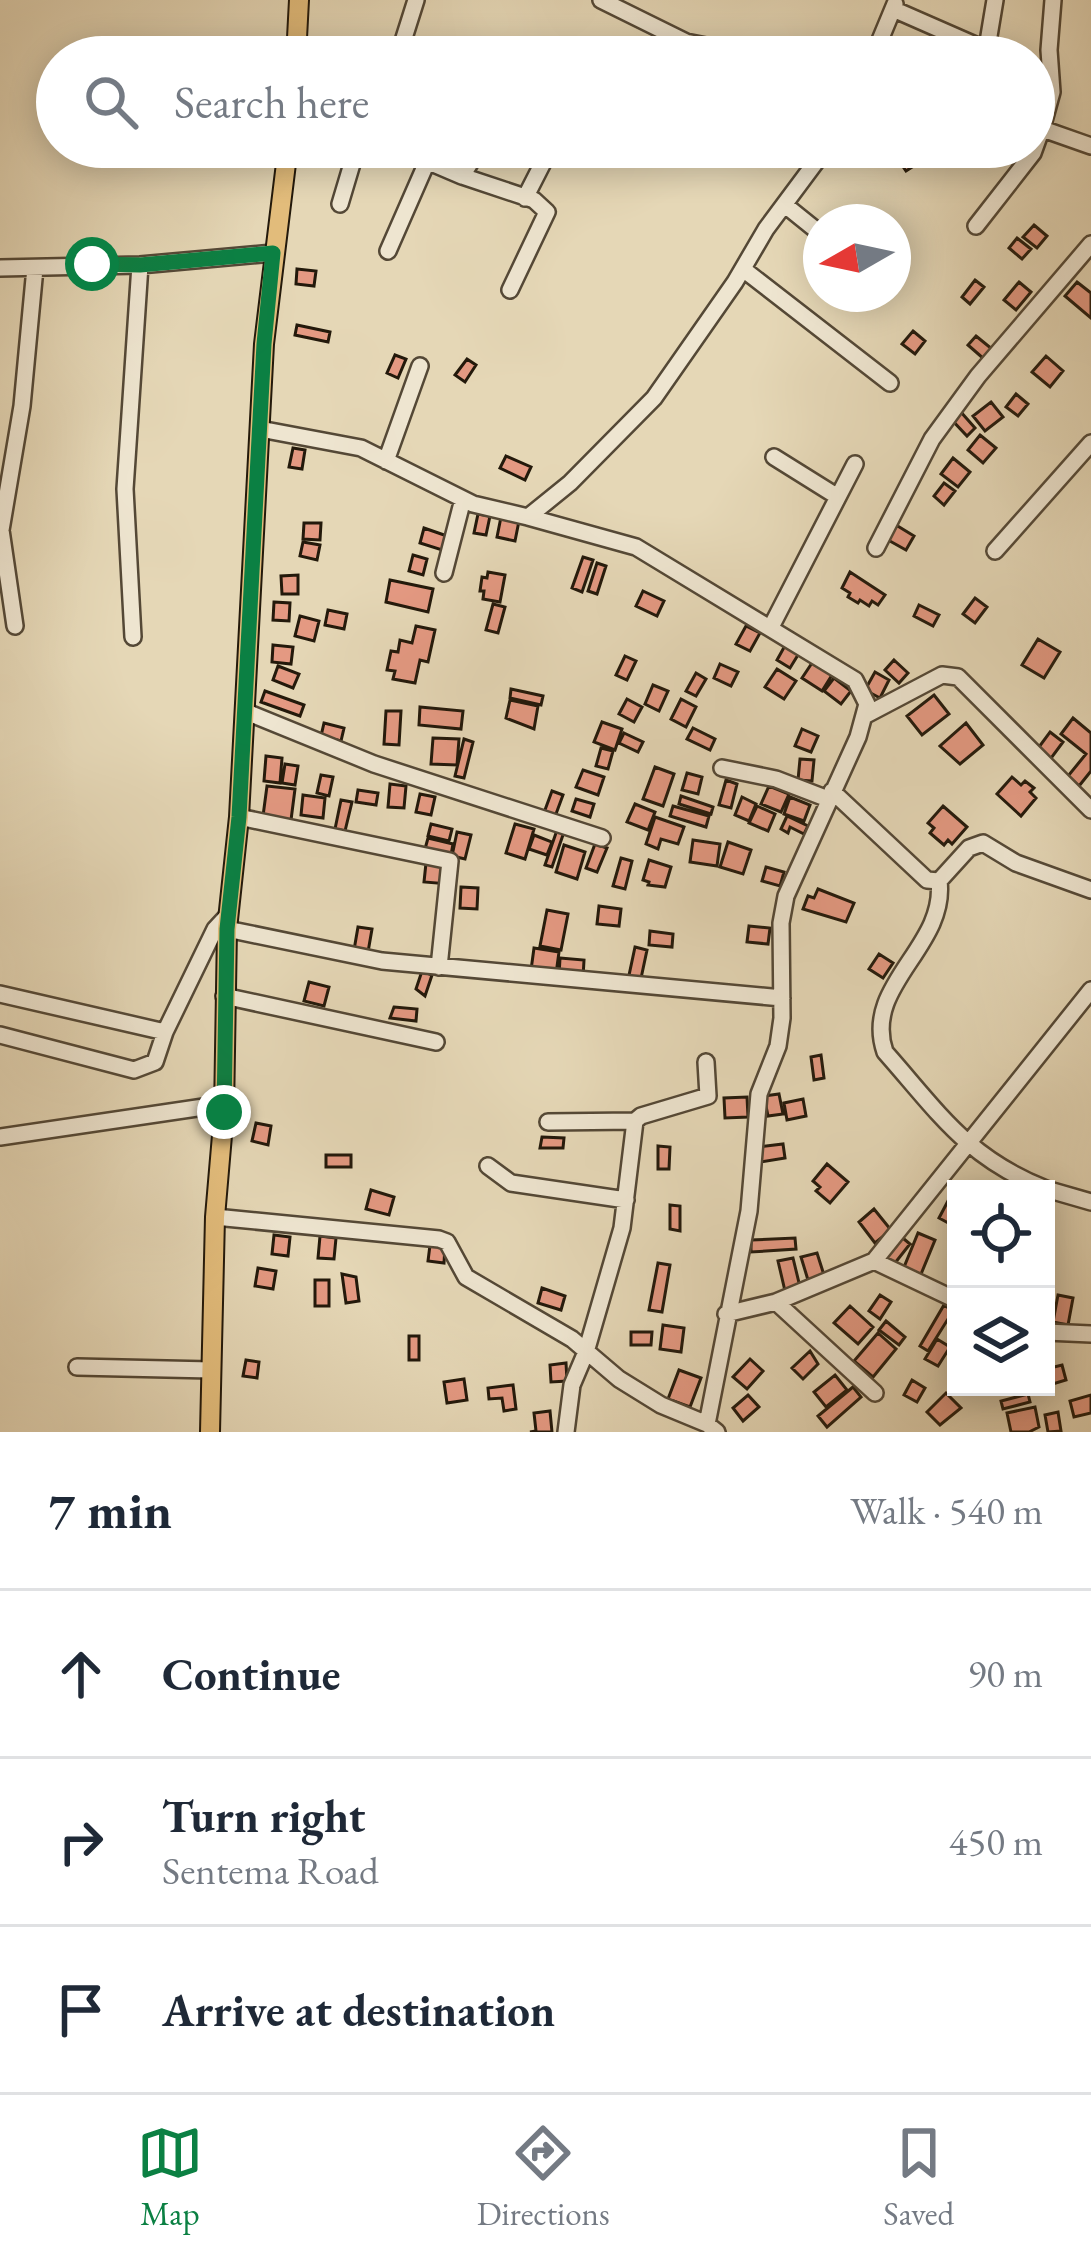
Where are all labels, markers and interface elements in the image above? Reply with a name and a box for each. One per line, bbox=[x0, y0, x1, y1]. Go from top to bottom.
search box bbox=[36, 36, 1055, 168]
icon: search bbox=[78, 69, 144, 135]
text: Search here bbox=[174, 73, 369, 131]
north arrow bbox=[803, 204, 911, 312]
route start bbox=[65, 237, 119, 291]
route end bbox=[197, 1085, 251, 1139]
map controls bbox=[947, 1180, 1055, 1396]
button: locate bbox=[947, 1180, 1055, 1288]
button: layers bbox=[947, 1288, 1055, 1396]
text: 7 min bbox=[48, 1477, 172, 1543]
text: Walk · 540 m bbox=[850, 1485, 1043, 1536]
icon: ahead bbox=[48, 1641, 114, 1707]
text: Continue bbox=[162, 1645, 340, 1703]
text: 90 m bbox=[967, 1648, 1043, 1699]
text: Turn right bbox=[162, 1787, 365, 1845]
icon: right bbox=[48, 1809, 114, 1875]
text: 450 m bbox=[949, 1816, 1043, 1867]
text: Sentema Road bbox=[162, 1845, 379, 1896]
icon: arrive bbox=[48, 1977, 114, 2043]
text: Arrive at destination bbox=[162, 1981, 555, 2039]
tab: Map bbox=[137, 2120, 203, 2235]
tab: Directions bbox=[477, 2120, 610, 2235]
tab: Saved bbox=[883, 2120, 954, 2235]

